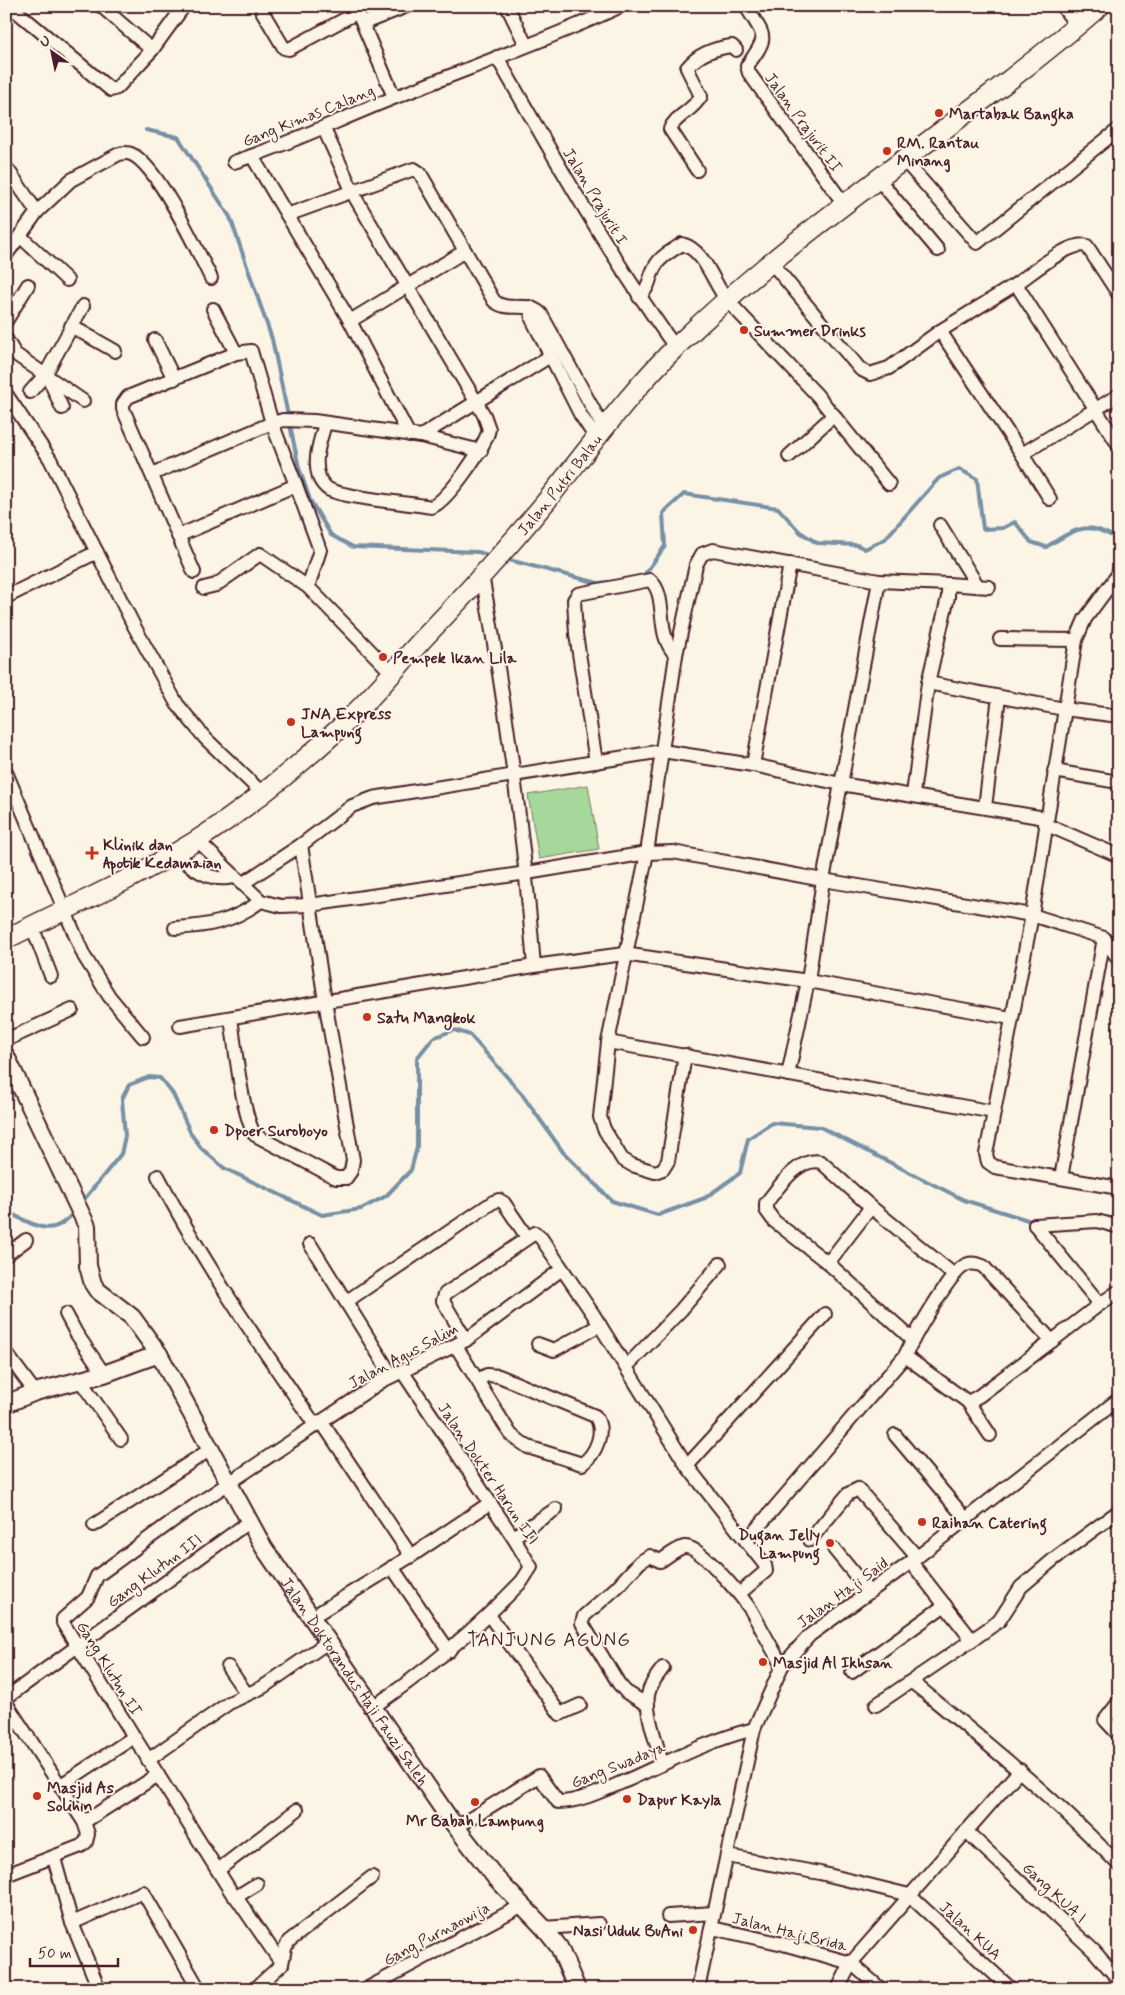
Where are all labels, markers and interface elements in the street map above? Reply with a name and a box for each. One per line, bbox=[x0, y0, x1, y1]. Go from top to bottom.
north arrow bbox=[28, 28, 78, 78]
text: U bbox=[37, 32, 54, 52]
street label: Jalan Prajurit II bbox=[759, 69, 846, 177]
street label: Gang Kimas Calang bbox=[240, 80, 378, 153]
place label: Martabak Bangka bbox=[949, 104, 1074, 127]
marker: Martabak Bangka bbox=[933, 107, 945, 119]
place label: RM. Rantau Minang bbox=[897, 133, 979, 173]
street label: Jalan Prajurit I bbox=[557, 144, 632, 249]
marker: RM. Rantau Minang bbox=[881, 145, 893, 157]
place label: Summer Drinks bbox=[754, 321, 866, 342]
marker: Summer Drinks bbox=[738, 324, 750, 336]
street label: Jalan Putri Balau bbox=[513, 430, 607, 540]
place label: Pempek Ikan Lila bbox=[393, 648, 517, 669]
marker: Pempek Ikan Lila bbox=[377, 651, 389, 663]
place label: JNA Express Lampung bbox=[301, 704, 391, 745]
marker: JNA Express Lampung bbox=[285, 716, 297, 728]
place label: Klinik dan Apotik Kedamaian bbox=[103, 835, 222, 875]
marker: Klinik dan Apotik Kedamaian bbox=[85, 846, 99, 860]
place label: Satu Mangkok bbox=[377, 1008, 476, 1031]
marker: Satu Mangkok bbox=[361, 1011, 373, 1023]
place label: Dpoer Suroboyo bbox=[224, 1121, 328, 1142]
marker: Dpoer Suroboyo bbox=[208, 1124, 220, 1136]
street label: Jalan Agus Salim bbox=[345, 1319, 462, 1394]
street label: Jalan Dokter Harun III bbox=[432, 1399, 543, 1549]
place label: Raihan Catering bbox=[932, 1513, 1047, 1536]
marker: Raihan Catering bbox=[916, 1516, 928, 1528]
place label: Dugan Jelly Lampung bbox=[738, 1525, 820, 1566]
street label: Gang Klutun III bbox=[103, 1530, 207, 1614]
marker: Dugan Jelly Lampung bbox=[824, 1537, 836, 1549]
street label: Jalan Haji Said bbox=[793, 1553, 893, 1633]
street label: Jalan Doktorandus Haji Fauzi Saleh bbox=[275, 1573, 433, 1790]
street label: Gang Klutun II bbox=[70, 1618, 146, 1721]
district label: TANJUNG AGUNG bbox=[467, 1628, 631, 1653]
place label: Masjid Al Ikhsan bbox=[773, 1653, 893, 1674]
marker: Masjid Al Ikhsan bbox=[757, 1656, 769, 1668]
street label: Gang Swadaya bbox=[568, 1737, 670, 1795]
place label: Masjid As Solihin bbox=[47, 1778, 114, 1817]
marker: Masjid As Solihin bbox=[31, 1790, 43, 1802]
place label: Dapur Kayla bbox=[637, 1790, 722, 1811]
marker: Dapur Kayla bbox=[621, 1793, 633, 1805]
marker: Mr Babah Lampung bbox=[469, 1796, 481, 1808]
place label: Mr Babah Lampung bbox=[406, 1811, 544, 1833]
street label: Gang KUA I bbox=[1017, 1858, 1090, 1929]
street label: Gang Purnaowija bbox=[380, 1897, 494, 1972]
street label: Jalan KUA bbox=[934, 1897, 1005, 1965]
street label: Jalan Haji Brida bbox=[730, 1908, 850, 1957]
place label: Nasi Uduk BuAni bbox=[573, 1921, 683, 1942]
marker: Nasi Uduk BuAni bbox=[687, 1924, 699, 1936]
scale bar bbox=[30, 1935, 118, 1967]
text: 50 m bbox=[38, 1944, 72, 1964]

